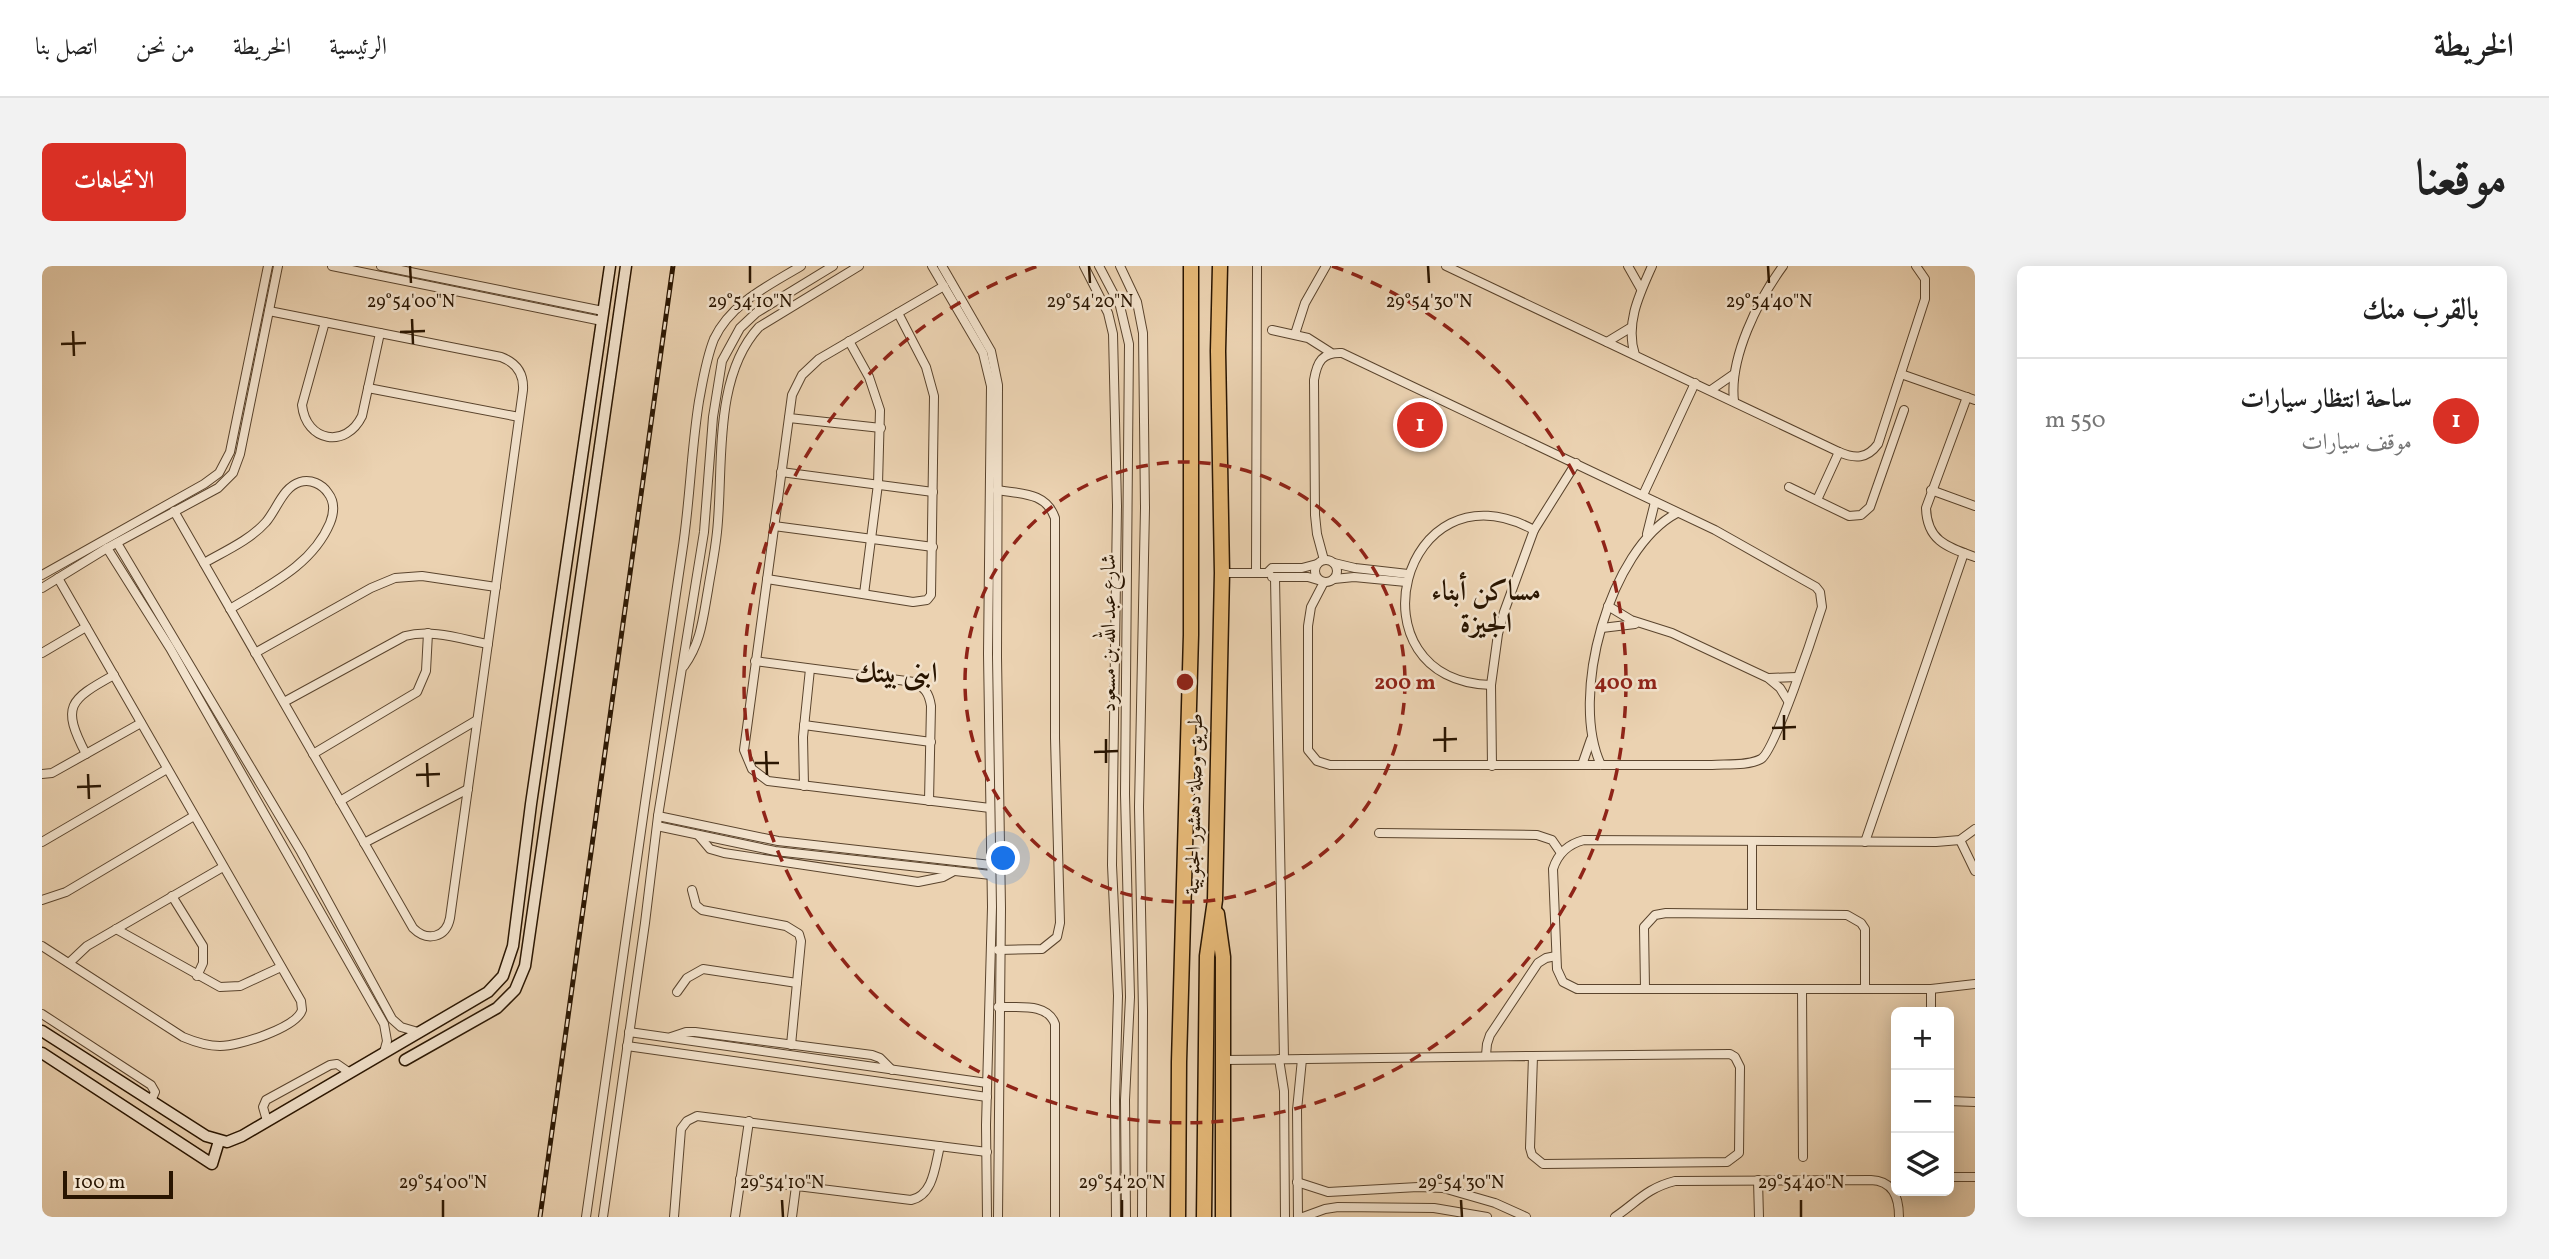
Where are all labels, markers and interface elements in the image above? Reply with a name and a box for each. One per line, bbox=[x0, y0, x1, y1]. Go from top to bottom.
text: الخريطة bbox=[2434, 25, 2514, 71]
text: اتصل بنا bbox=[35, 31, 98, 65]
text: من نحن bbox=[136, 31, 195, 65]
text: الخريطة bbox=[233, 31, 291, 65]
text: الرئيسية bbox=[329, 31, 387, 65]
button: الاتجاهات bbox=[42, 143, 186, 221]
text: موقعنا bbox=[2415, 147, 2507, 216]
text: 29°54'00"N bbox=[367, 290, 455, 315]
text: 29°54'10"N bbox=[708, 290, 792, 315]
text: 29°54'20"N bbox=[1047, 290, 1133, 315]
text: 29°54'30"N bbox=[1386, 290, 1472, 315]
text: 29°54'40"N bbox=[1726, 290, 1812, 315]
text: بالقرب منك bbox=[2362, 290, 2479, 332]
text: ساحة انتظار سيارات bbox=[2240, 382, 2412, 418]
pin: 1 bbox=[1397, 399, 1443, 451]
text: 550 m bbox=[2045, 405, 2105, 437]
text: 1 bbox=[2451, 405, 2461, 437]
text: موقف سيارات bbox=[2301, 427, 2412, 459]
street label: شارع عبد الله بن مسعود bbox=[1091, 554, 1126, 712]
district label: مساكن أبناء الجيزة bbox=[1431, 571, 1541, 644]
district label: ابنى بيتك bbox=[854, 655, 938, 694]
text: 200 m bbox=[1374, 669, 1436, 698]
text: 400 m bbox=[1595, 669, 1657, 698]
centre of rings bbox=[1173, 670, 1197, 694]
street label: طريق وصلة دهشور الجنوبية bbox=[1179, 713, 1211, 895]
your location bbox=[986, 841, 1020, 875]
map controls bbox=[1891, 1007, 1954, 1196]
button: + bbox=[1891, 1007, 1954, 1070]
button: − bbox=[1891, 1070, 1954, 1133]
button: layers bbox=[1891, 1133, 1954, 1196]
scale bar bbox=[63, 1168, 173, 1200]
text: 100 m bbox=[74, 1170, 125, 1196]
text: 29°54'00"N bbox=[399, 1171, 487, 1196]
text: 29°54'10"N bbox=[740, 1171, 824, 1196]
text: 29°54'20"N bbox=[1079, 1171, 1165, 1196]
text: 29°54'30"N bbox=[1418, 1171, 1504, 1196]
text: 29°54'40"N bbox=[1758, 1171, 1844, 1196]

